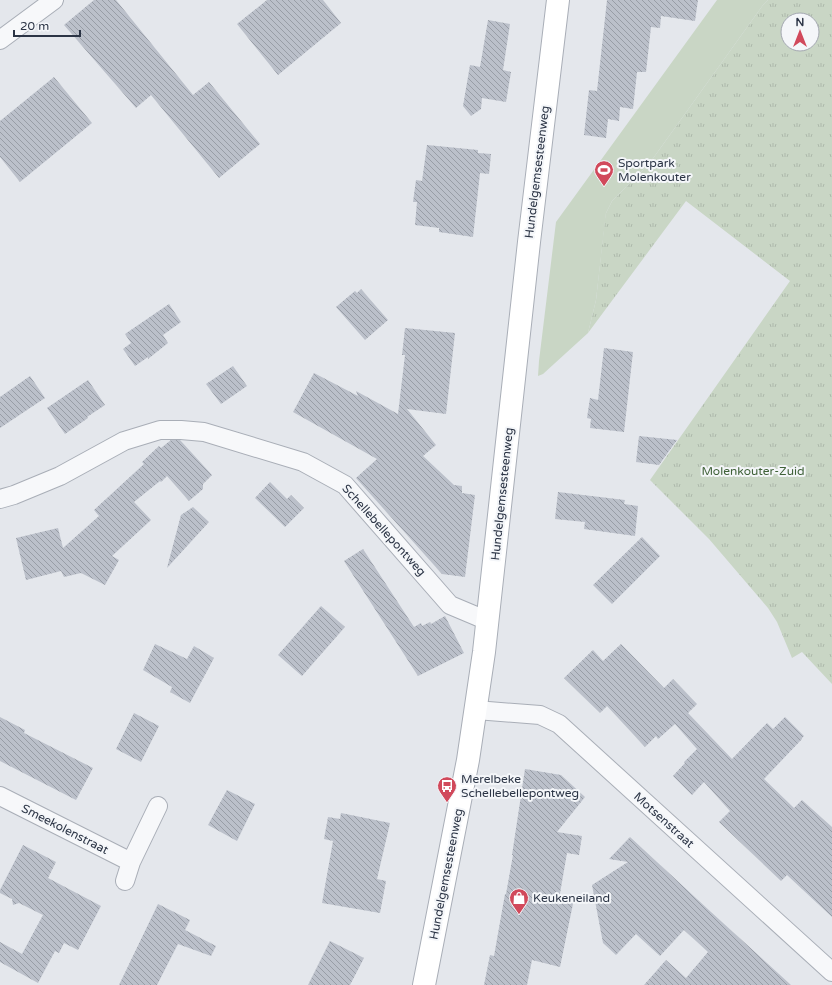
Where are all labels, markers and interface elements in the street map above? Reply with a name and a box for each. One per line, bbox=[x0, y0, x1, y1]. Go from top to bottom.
scale bar bbox=[14, 12, 80, 38]
north arrow bbox=[780, 12, 820, 52]
text: N bbox=[796, 16, 804, 29]
text: 20 m bbox=[20, 19, 49, 33]
street label: Hundelgemsesteenweg bbox=[522, 105, 552, 239]
place label: Sportpark Molenkouter bbox=[618, 156, 691, 184]
sports icon: Sportpark Molenkouter bbox=[593, 159, 615, 187]
street label: Hundelgemsesteenweg bbox=[488, 427, 516, 561]
park label: Molenkouter-Zuid bbox=[701, 464, 805, 478]
street label: Schellebellepontweg bbox=[339, 481, 429, 579]
place label: Merelbeke Schellebellepontweg bbox=[461, 772, 579, 800]
bus stop icon: Merelbeke Schellebellepontweg bbox=[436, 775, 458, 803]
street label: Motsenstraat bbox=[631, 789, 697, 851]
street label: Smeekolenstraat bbox=[19, 801, 111, 857]
street label: Hundelgemsesteenweg bbox=[426, 807, 466, 941]
shop icon: Keukeneiland bbox=[508, 887, 530, 915]
place label: Keukeneiland bbox=[533, 891, 610, 905]

